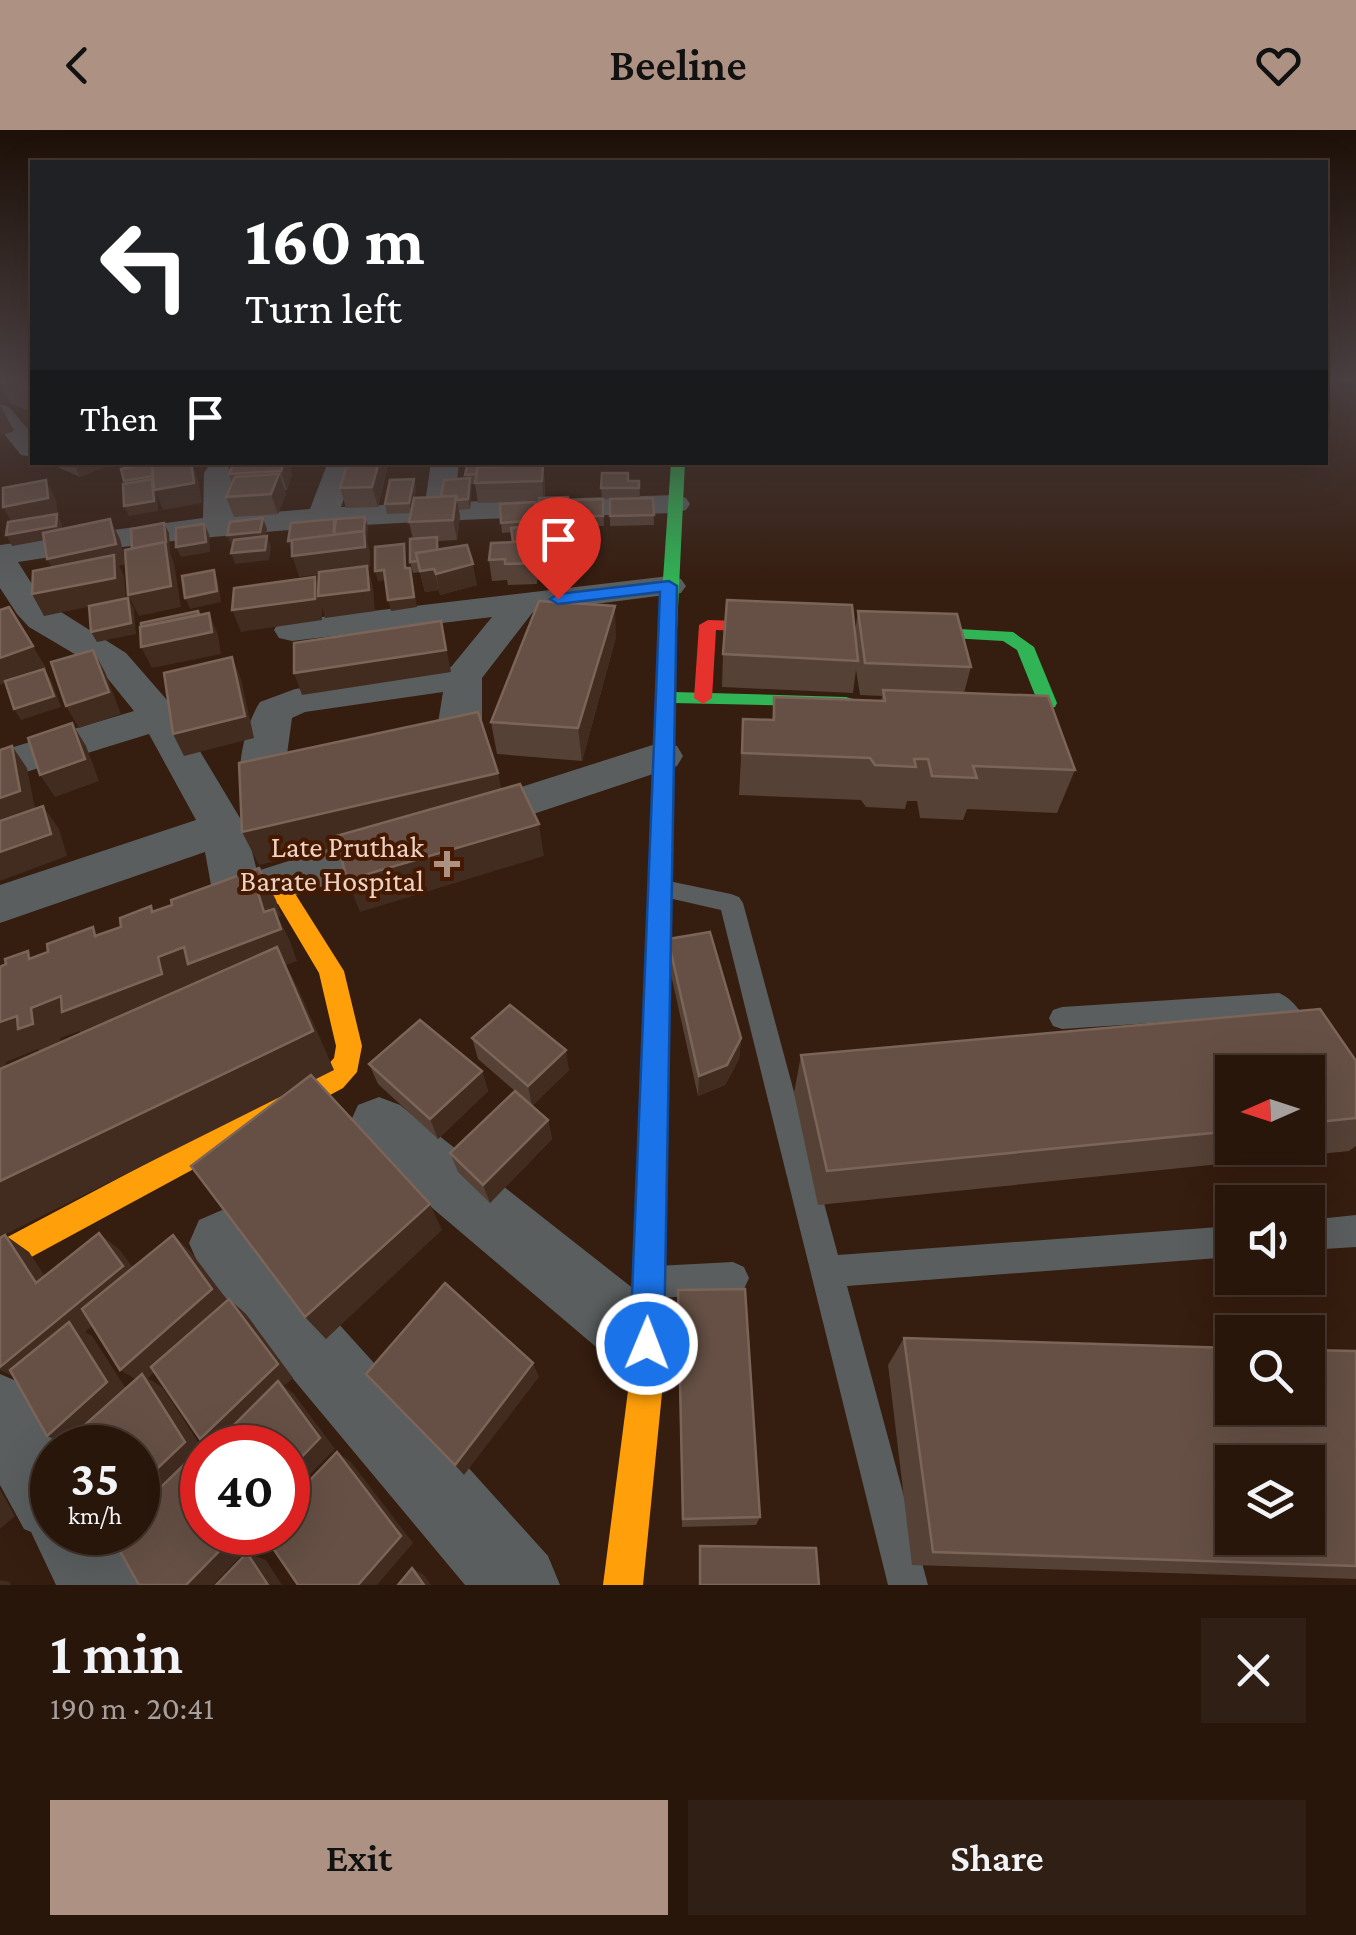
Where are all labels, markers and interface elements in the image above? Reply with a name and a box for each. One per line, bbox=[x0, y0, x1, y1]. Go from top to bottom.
icon: back bbox=[50, 38, 105, 93]
icon: heart bbox=[1251, 38, 1306, 93]
text: Beeline bbox=[609, 40, 747, 90]
icon: left bbox=[80, 200, 210, 330]
text: 160 m bbox=[245, 201, 425, 279]
text: Turn left bbox=[245, 283, 402, 333]
icon: arrive bbox=[178, 390, 233, 445]
text: Then bbox=[80, 397, 158, 439]
pin bbox=[516, 497, 601, 600]
icon: arrive bbox=[531, 512, 586, 567]
place label: Late Pruthak Barate Hospital bbox=[240, 830, 425, 898]
marker: Late Pruthak Barate Hospital bbox=[434, 851, 460, 877]
north arrow bbox=[1215, 1055, 1325, 1165]
map controls bbox=[1215, 1055, 1325, 1555]
button: sound bbox=[1215, 1185, 1325, 1295]
position arrow bbox=[595, 1292, 699, 1396]
button: search bbox=[1215, 1315, 1325, 1425]
speed limit sign: 40 bbox=[180, 1425, 310, 1555]
button: layers bbox=[1215, 1445, 1325, 1555]
text: 35 bbox=[71, 1450, 119, 1506]
text: km/h bbox=[68, 1502, 122, 1529]
button: close bbox=[1201, 1618, 1306, 1723]
text: 1 min bbox=[50, 1619, 183, 1686]
text: 190 m · 20:41 bbox=[50, 1690, 214, 1726]
button: Exit bbox=[50, 1800, 668, 1915]
button: Share bbox=[688, 1800, 1306, 1915]

